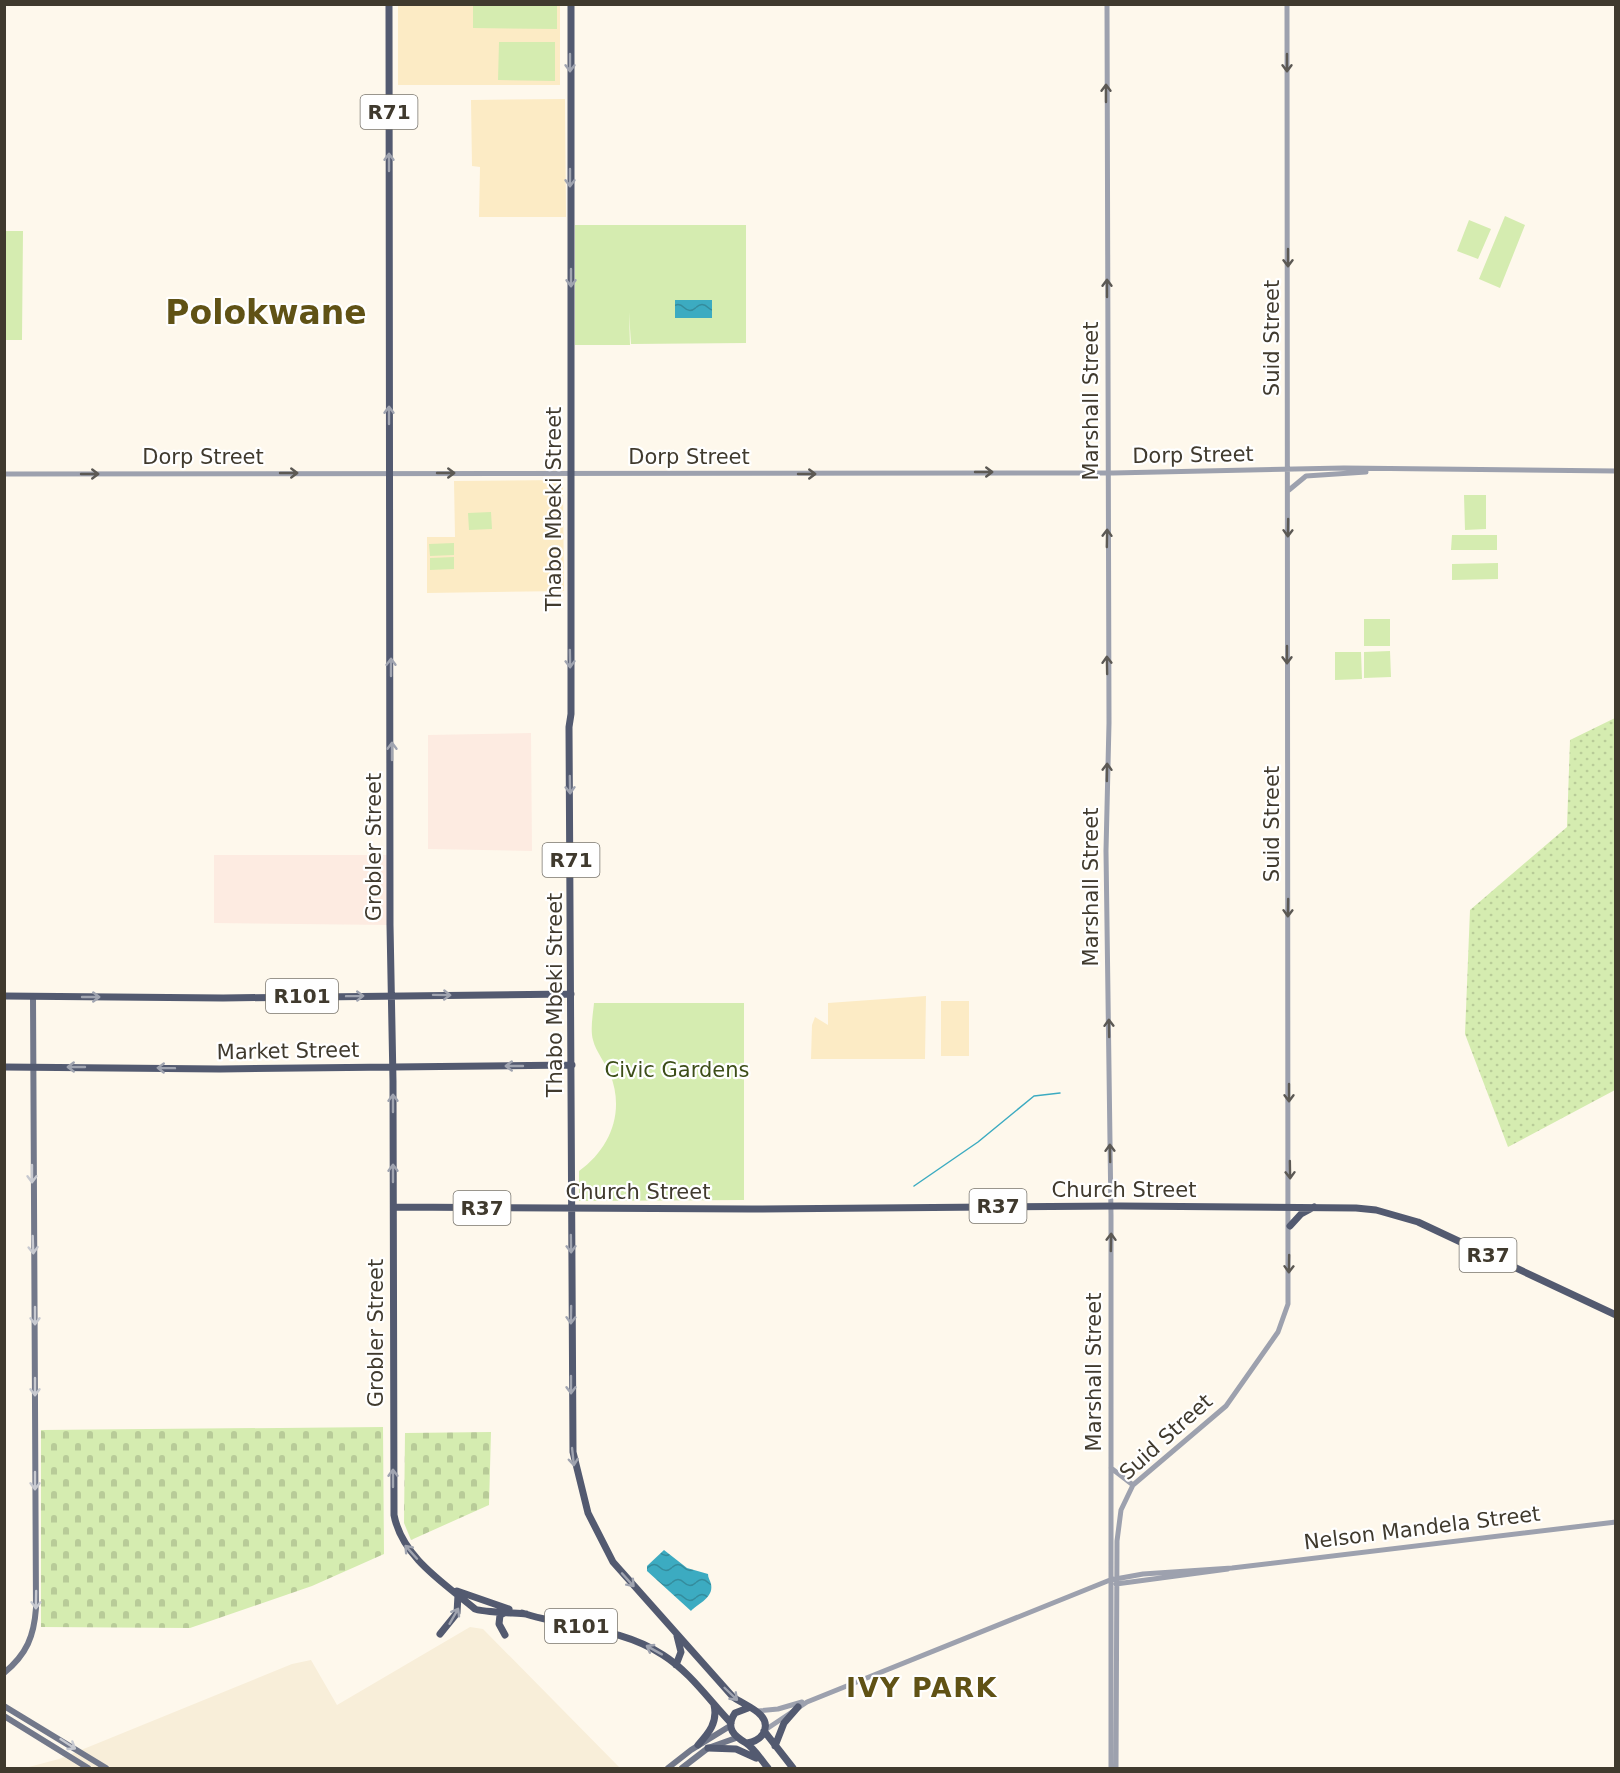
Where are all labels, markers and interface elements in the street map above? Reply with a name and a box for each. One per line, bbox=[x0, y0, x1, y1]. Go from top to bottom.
one-way arrow bbox=[564, 52, 576, 72]
one-way arrow bbox=[1281, 52, 1293, 72]
one-way arrow bbox=[1100, 84, 1112, 104]
road number: R71 bbox=[360, 95, 418, 129]
one-way arrow bbox=[383, 152, 395, 172]
one-way arrow bbox=[564, 167, 576, 187]
one-way arrow bbox=[1282, 247, 1294, 267]
one-way arrow bbox=[565, 268, 577, 288]
one-way arrow bbox=[1101, 279, 1113, 299]
street label: Suid Street bbox=[1260, 280, 1284, 396]
district label: Polokwane bbox=[165, 293, 367, 332]
street label: Marshall Street bbox=[1079, 322, 1103, 480]
one-way arrow bbox=[383, 405, 395, 425]
street label: Thabo Mbeki Street bbox=[542, 407, 566, 612]
street label: Dorp Street bbox=[1132, 442, 1254, 468]
street label: Dorp Street bbox=[142, 445, 264, 469]
street label: Dorp Street bbox=[628, 445, 750, 469]
one-way arrow bbox=[974, 466, 994, 478]
one-way arrow bbox=[278, 467, 298, 479]
one-way arrow bbox=[436, 467, 456, 479]
one-way arrow bbox=[79, 468, 99, 480]
one-way arrow bbox=[796, 468, 816, 480]
one-way arrow bbox=[1282, 517, 1294, 537]
one-way arrow bbox=[1101, 528, 1113, 548]
one-way arrow bbox=[1281, 645, 1293, 665]
one-way arrow bbox=[565, 648, 576, 668]
one-way arrow bbox=[1102, 656, 1113, 676]
one-way arrow bbox=[385, 657, 397, 677]
one-way arrow bbox=[386, 742, 398, 762]
one-way arrow bbox=[1101, 762, 1113, 782]
street label: Suid Street bbox=[1260, 766, 1284, 882]
street label: Grobler Street bbox=[362, 773, 386, 921]
one-way arrow bbox=[564, 775, 576, 795]
street label: Marshall Street bbox=[1079, 808, 1103, 966]
road number: R71 bbox=[542, 843, 600, 877]
street label: Thabo Mbeki Street bbox=[543, 893, 567, 1098]
one-way arrow bbox=[1282, 897, 1294, 917]
road number: R101 bbox=[266, 979, 338, 1013]
one-way arrow bbox=[431, 989, 451, 1001]
one-way arrow bbox=[344, 990, 364, 1002]
one-way arrow bbox=[81, 991, 101, 1003]
one-way arrow bbox=[1103, 1019, 1115, 1039]
street label: Market Street bbox=[216, 1038, 360, 1064]
park label: Civic Gardens bbox=[605, 1058, 749, 1082]
one-way arrow bbox=[504, 1060, 524, 1072]
one-way arrow bbox=[66, 1061, 86, 1073]
one-way arrow bbox=[156, 1062, 176, 1074]
one-way arrow bbox=[1283, 1083, 1295, 1103]
one-way arrow bbox=[387, 1093, 399, 1113]
one-way arrow bbox=[1104, 1143, 1115, 1163]
one-way arrow bbox=[1284, 1159, 1296, 1179]
one-way arrow bbox=[26, 1164, 38, 1184]
one-way arrow bbox=[387, 1164, 399, 1184]
street label: Church Street bbox=[1052, 1178, 1196, 1202]
street label: Church Street bbox=[566, 1180, 710, 1204]
road number: R37 bbox=[970, 1189, 1026, 1223]
road number: R37 bbox=[454, 1191, 510, 1225]
one-way arrow bbox=[1105, 1232, 1116, 1252]
one-way arrow bbox=[28, 1234, 39, 1254]
one-way arrow bbox=[565, 1234, 577, 1254]
road number: R37 bbox=[1460, 1238, 1516, 1272]
one-way arrow bbox=[1283, 1254, 1295, 1274]
street label: Grobler Street bbox=[364, 1259, 388, 1407]
street label: Marshall Street bbox=[1082, 1293, 1106, 1451]
one-way arrow bbox=[566, 1304, 577, 1324]
one-way arrow bbox=[29, 1305, 41, 1325]
one-way arrow bbox=[565, 1374, 577, 1394]
one-way arrow bbox=[29, 1376, 41, 1396]
street label: Suid Street bbox=[1115, 1389, 1217, 1485]
one-way arrow bbox=[568, 1446, 579, 1466]
one-way arrow bbox=[387, 1468, 399, 1488]
one-way arrow bbox=[29, 1471, 41, 1491]
street label: Nelson Mandela Street bbox=[1302, 1502, 1542, 1554]
one-way arrow bbox=[404, 1544, 418, 1559]
one-way arrow bbox=[621, 1572, 635, 1587]
one-way arrow bbox=[30, 1590, 42, 1610]
one-way arrow bbox=[448, 1608, 460, 1625]
road number: R101 bbox=[545, 1609, 617, 1643]
one-way arrow bbox=[646, 1644, 663, 1656]
district label: IVY PARK bbox=[846, 1672, 998, 1703]
one-way arrow bbox=[723, 1686, 738, 1700]
one-way arrow bbox=[59, 1737, 76, 1750]

